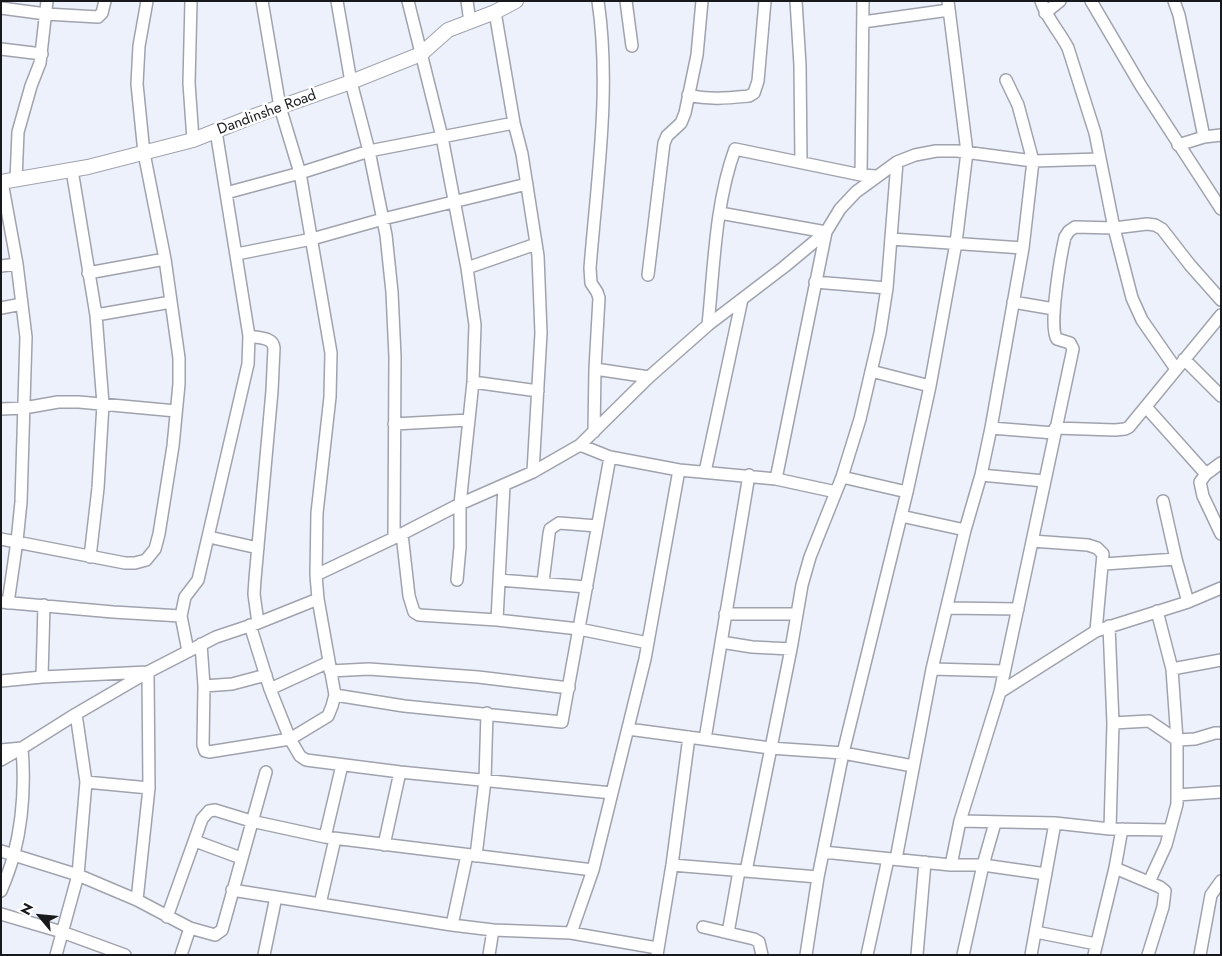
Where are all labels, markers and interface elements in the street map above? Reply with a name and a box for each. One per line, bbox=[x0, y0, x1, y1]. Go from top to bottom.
street label: Dandinshe Road bbox=[215, 87, 319, 139]
north arrow bbox=[15, 891, 65, 941]
text: N bbox=[15, 899, 38, 919]

